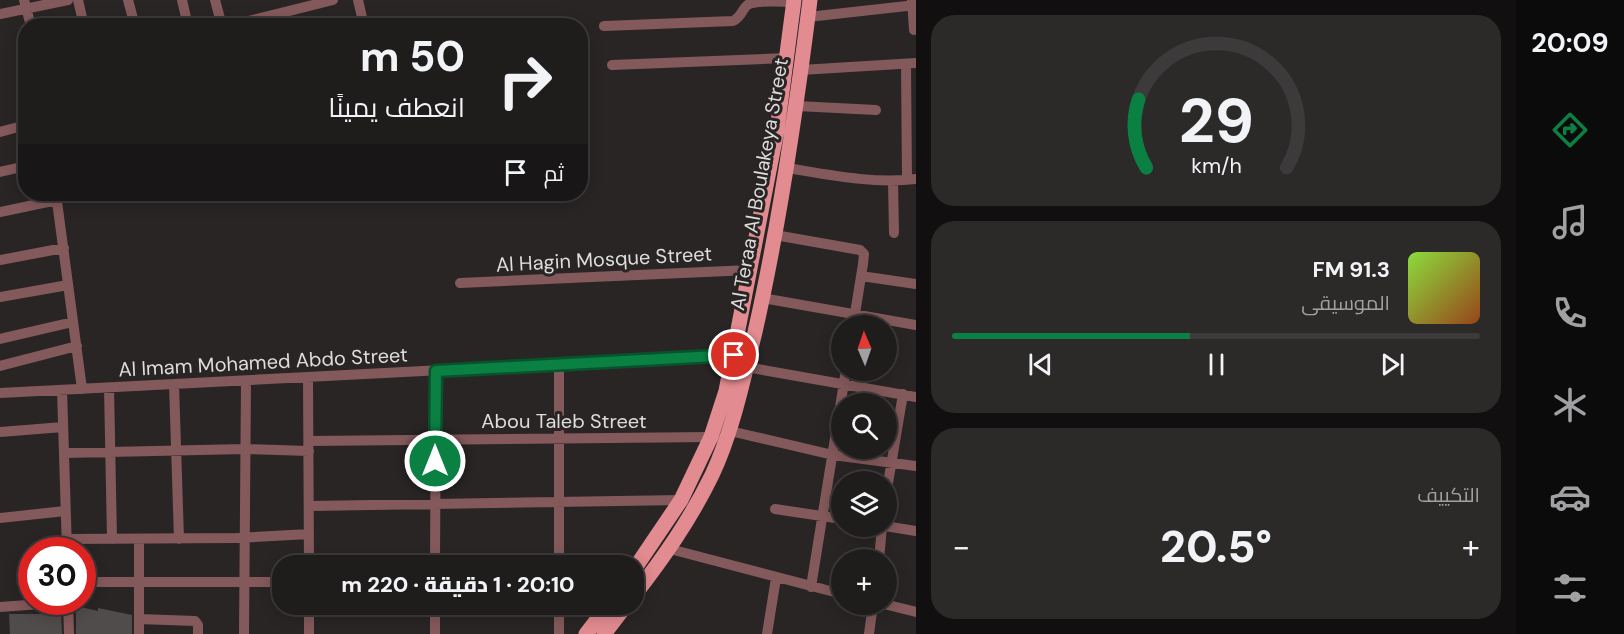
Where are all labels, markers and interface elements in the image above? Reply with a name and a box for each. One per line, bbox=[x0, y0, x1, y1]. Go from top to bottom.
text: 20:09 bbox=[1531, 25, 1609, 60]
text: 50 m bbox=[360, 29, 465, 84]
icon: right bbox=[486, 42, 564, 120]
street label: Al Teraa Al Boulakeya Street bbox=[724, 56, 794, 312]
text: 29 bbox=[1178, 80, 1254, 161]
text: انعطف يمينًا bbox=[328, 90, 465, 125]
icon: directions bbox=[1549, 109, 1591, 151]
text: km/h bbox=[1191, 152, 1241, 180]
icon: arrive bbox=[499, 156, 532, 189]
text: ثم bbox=[544, 159, 564, 188]
icon: music bbox=[1549, 201, 1591, 243]
street label: Al Hagin Mosque Street bbox=[495, 240, 713, 278]
text: 91.3 FM bbox=[1312, 255, 1390, 284]
text: الموسيقى bbox=[1301, 290, 1390, 316]
icon: phone bbox=[1549, 292, 1591, 334]
north arrow bbox=[831, 315, 897, 381]
map controls bbox=[831, 315, 897, 615]
pin bbox=[708, 329, 759, 380]
icon: arrive bbox=[717, 338, 750, 371]
street label: Al Imam Mohamed Abdo Street bbox=[118, 341, 409, 383]
icon: previous bbox=[1024, 348, 1057, 381]
icon: pause bbox=[1200, 348, 1233, 381]
icon: next bbox=[1376, 348, 1409, 381]
icon: climate bbox=[1549, 384, 1591, 426]
button: search bbox=[831, 393, 897, 459]
street label: Abou Taleb Street bbox=[481, 408, 647, 434]
position arrow bbox=[403, 429, 467, 493]
button: layers bbox=[831, 471, 897, 537]
icon: car bbox=[1549, 476, 1591, 518]
text: التكييف bbox=[1417, 482, 1480, 508]
text: 20.5° bbox=[1160, 517, 1272, 576]
text: − bbox=[952, 525, 970, 568]
text: + bbox=[1462, 525, 1480, 568]
speed limit sign: 30 bbox=[18, 537, 96, 615]
button: + bbox=[831, 549, 897, 615]
icon: filters bbox=[1549, 567, 1591, 609]
text: 20:10 · 1 دقيقة · 220 m bbox=[341, 570, 575, 599]

